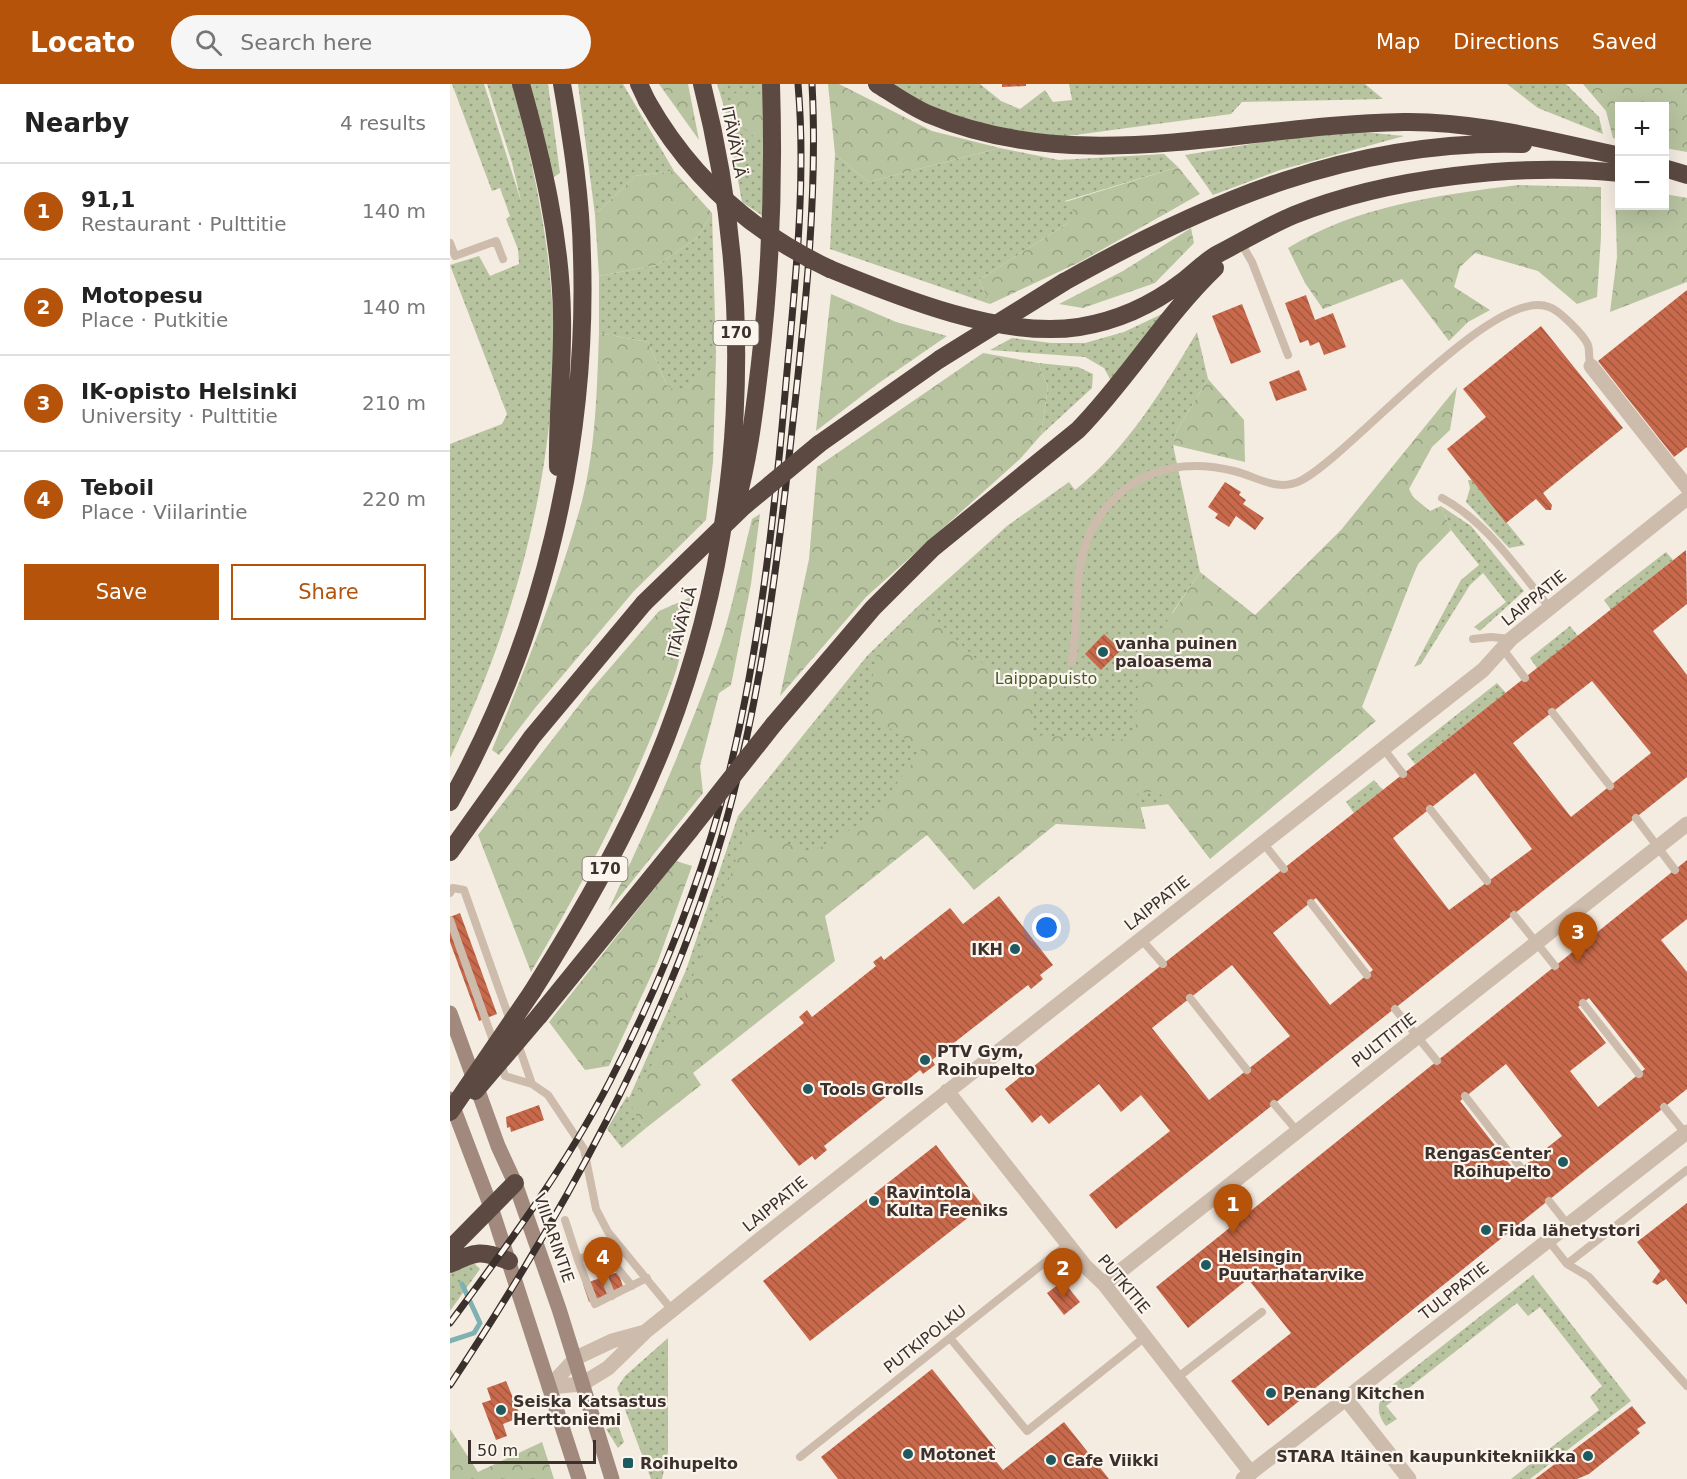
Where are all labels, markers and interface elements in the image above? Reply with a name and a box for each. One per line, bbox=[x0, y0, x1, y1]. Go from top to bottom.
search box bbox=[171, 15, 591, 69]
text: Locato bbox=[30, 26, 135, 59]
icon: search bbox=[192, 26, 225, 59]
text: Search here bbox=[240, 30, 372, 55]
text: Map bbox=[1376, 30, 1420, 54]
text: Directions bbox=[1453, 30, 1559, 54]
text: Saved bbox=[1592, 30, 1657, 54]
map controls bbox=[1615, 102, 1669, 210]
button: + bbox=[1615, 102, 1669, 156]
street label: ITÄVÄYLÄ bbox=[718, 104, 750, 180]
text: Nearby bbox=[24, 108, 129, 138]
text: 4 results bbox=[340, 111, 426, 135]
button: − bbox=[1615, 156, 1669, 210]
text: 91,1 bbox=[81, 187, 135, 212]
text: 1 bbox=[37, 199, 50, 223]
text: 140 m bbox=[362, 199, 426, 223]
text: Restaurant · Pulttitie bbox=[81, 212, 286, 236]
text: Motopesu bbox=[81, 283, 203, 308]
text: 2 bbox=[37, 295, 50, 319]
text: 140 m bbox=[362, 295, 426, 319]
text: Place · Putkitie bbox=[81, 308, 228, 332]
road number: 170 bbox=[714, 321, 758, 345]
text: IK-opisto Helsinki bbox=[81, 379, 298, 404]
text: 3 bbox=[37, 391, 50, 415]
text: 210 m bbox=[362, 391, 426, 415]
text: University · Pulttitie bbox=[81, 404, 278, 428]
text: Teboil bbox=[81, 475, 154, 500]
text: 4 bbox=[37, 487, 50, 511]
text: 220 m bbox=[362, 487, 426, 511]
text: Place · Viilarintie bbox=[81, 500, 248, 524]
button: Save bbox=[24, 564, 219, 620]
button: Share bbox=[231, 564, 426, 620]
street label: LAIPPATIE bbox=[1498, 566, 1570, 630]
street label: ITÄVÄYLÄ bbox=[663, 584, 701, 660]
place label: vanha puinen paloasema bbox=[1115, 634, 1237, 671]
marker: vanha puinen paloasema bbox=[1096, 645, 1110, 659]
park label: Laippapuisto bbox=[995, 669, 1097, 688]
road number: 170 bbox=[582, 857, 628, 881]
street label: LAIPPATIE bbox=[1121, 872, 1193, 934]
pin: 3 bbox=[1558, 912, 1598, 962]
your location bbox=[1032, 913, 1061, 942]
place label: IKH bbox=[971, 940, 1003, 959]
marker: IKH bbox=[1008, 942, 1022, 956]
street label: PULTTITIE bbox=[1348, 1009, 1420, 1071]
place label: PTV Gym, Roihupelto bbox=[937, 1042, 1035, 1079]
marker: PTV Gym, Roihupelto bbox=[918, 1053, 932, 1067]
place label: Tools Grolls bbox=[820, 1080, 924, 1099]
marker: Tools Grolls bbox=[801, 1082, 815, 1096]
place label: RengasCenter Roihupelto bbox=[1424, 1144, 1551, 1181]
marker: RengasCenter Roihupelto bbox=[1556, 1155, 1570, 1169]
street label: LAIPPATIE bbox=[739, 1172, 811, 1236]
place label: Ravintola Kulta Feeniks bbox=[886, 1183, 1008, 1220]
pin: 1 bbox=[1214, 1184, 1252, 1234]
street label: VIILARINTIE bbox=[530, 1191, 578, 1285]
marker: Ravintola Kulta Feeniks bbox=[867, 1194, 881, 1208]
place label: Fida lähetystori bbox=[1498, 1221, 1640, 1240]
marker: Fida lähetystori bbox=[1479, 1223, 1493, 1237]
pin: 4 bbox=[584, 1238, 622, 1287]
place label: Helsingin Puutarhatarvike bbox=[1218, 1247, 1364, 1284]
pin: 2 bbox=[1044, 1248, 1082, 1298]
street label: PUTKITIE bbox=[1094, 1251, 1154, 1317]
marker: Helsingin Puutarhatarvike bbox=[1199, 1258, 1213, 1272]
street label: TULPPATIE bbox=[1415, 1258, 1493, 1325]
street label: PUTKIPOLKU bbox=[880, 1301, 970, 1377]
place label: Penang Kitchen bbox=[1283, 1384, 1425, 1403]
marker: Penang Kitchen bbox=[1264, 1386, 1278, 1400]
place label: Seiska Katsastus Herttoniemi bbox=[513, 1392, 667, 1429]
marker: Seiska Katsastus Herttoniemi bbox=[494, 1403, 508, 1417]
scale bar bbox=[468, 1437, 596, 1464]
text: 50 m bbox=[477, 1441, 518, 1460]
place label: Motonet bbox=[920, 1445, 996, 1464]
marker: Motonet bbox=[901, 1447, 915, 1461]
place label: STARA Itäinen kaupunkitekniikka bbox=[1276, 1447, 1576, 1466]
marker: STARA Itäinen kaupunkitekniikka bbox=[1581, 1449, 1595, 1463]
place label: Cafe Viikki bbox=[1063, 1451, 1159, 1470]
marker: Cafe Viikki bbox=[1044, 1453, 1058, 1467]
place label: Roihupelto bbox=[640, 1454, 738, 1473]
marker: Roihupelto bbox=[621, 1456, 635, 1470]

